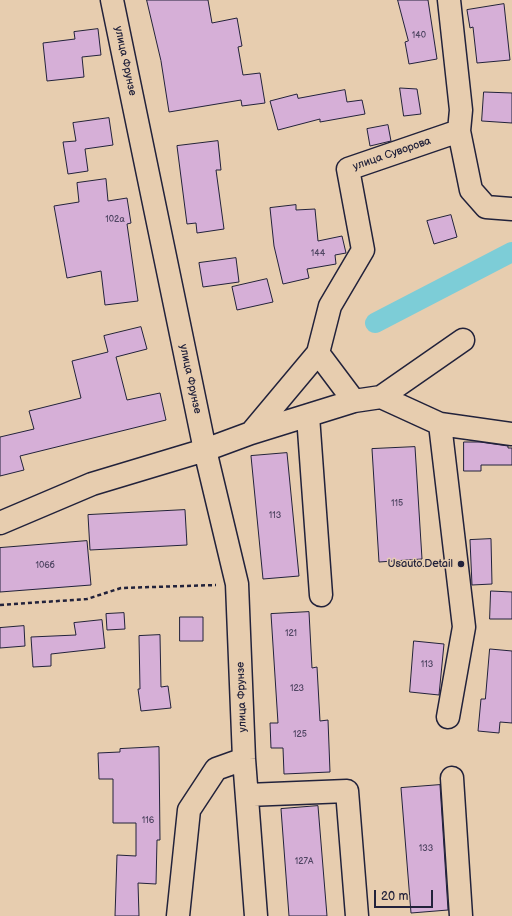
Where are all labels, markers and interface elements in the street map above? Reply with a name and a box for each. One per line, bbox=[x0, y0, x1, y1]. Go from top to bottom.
street label: улица Фрунзе bbox=[111, 25, 139, 97]
house number: 140 bbox=[412, 31, 426, 41]
street label: улица Суворова bbox=[351, 134, 433, 174]
house number: 102а bbox=[105, 215, 125, 225]
house number: 144 bbox=[311, 249, 325, 259]
street label: улица Фрунзе bbox=[176, 343, 204, 415]
house number: 115 bbox=[391, 499, 403, 509]
house number: 113 bbox=[269, 511, 281, 521]
place label: Usauto.Detail bbox=[387, 557, 453, 571]
marker: Usauto.Detail bbox=[456, 559, 466, 569]
house number: 106б bbox=[35, 561, 55, 571]
house number: 121 bbox=[285, 629, 297, 639]
house number: 113 bbox=[421, 660, 433, 670]
street label: улица Фрунзе bbox=[234, 661, 250, 733]
house number: 123 bbox=[290, 684, 304, 694]
house number: 125 bbox=[293, 730, 307, 740]
house number: 116 bbox=[142, 816, 154, 826]
house number: 133 bbox=[419, 844, 433, 854]
house number: 127А bbox=[295, 857, 313, 867]
scale bar bbox=[376, 882, 435, 908]
text: 20 m bbox=[381, 889, 408, 904]

